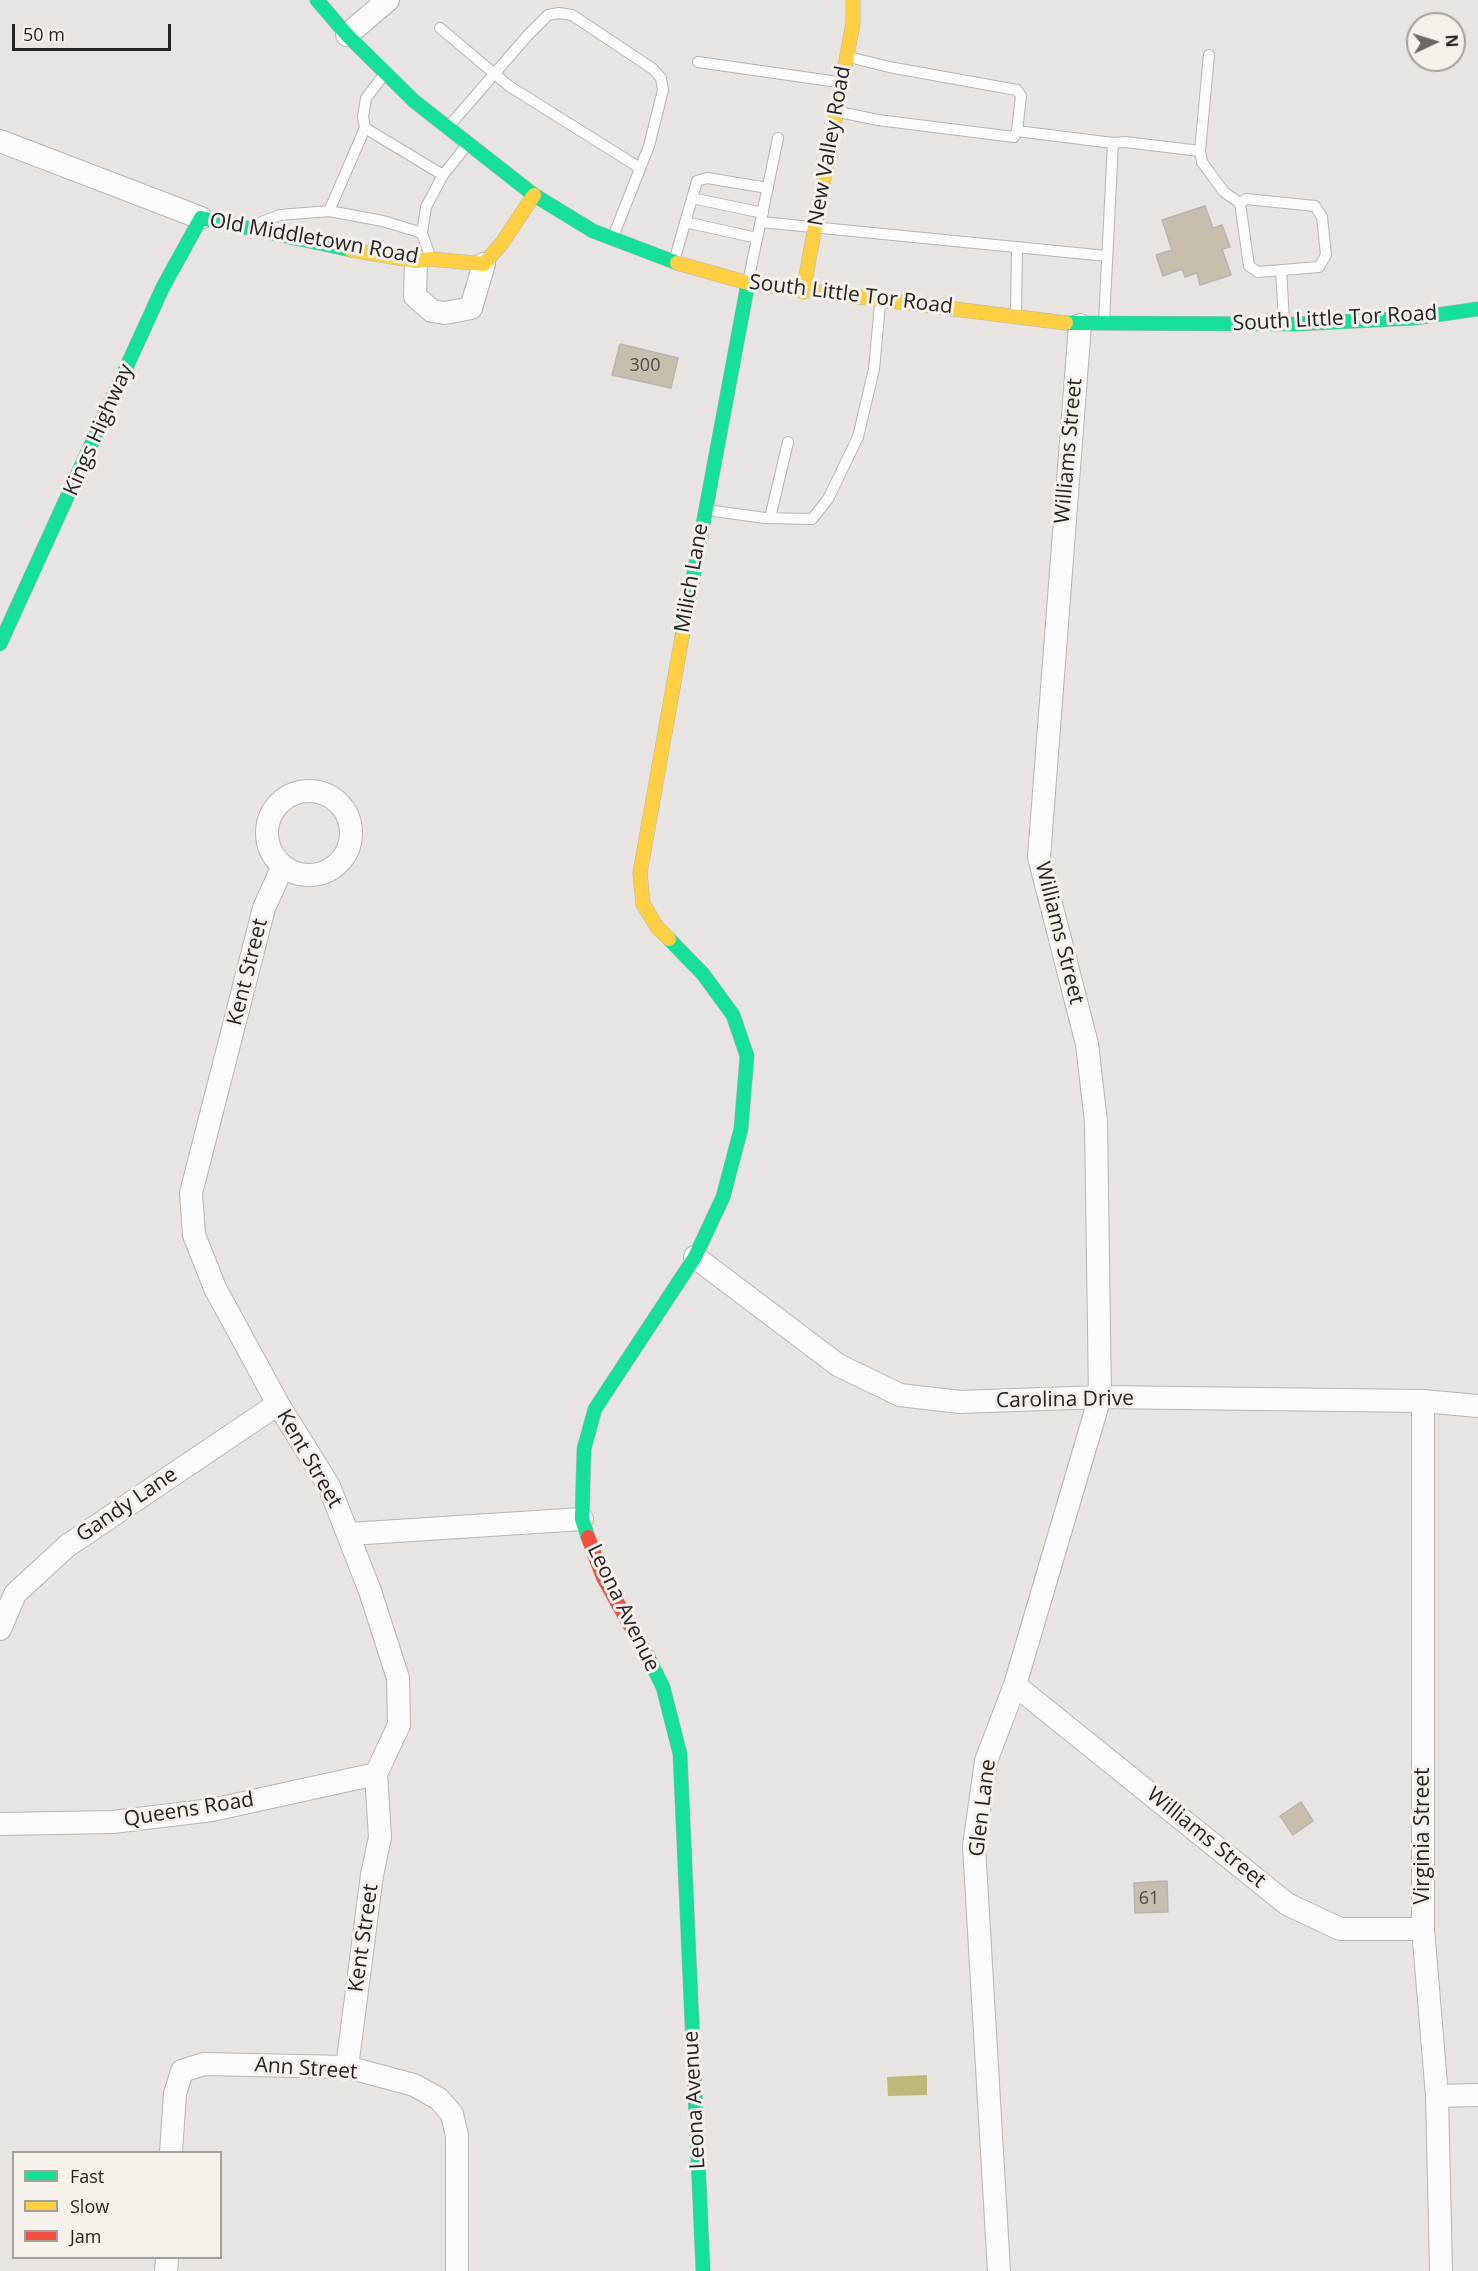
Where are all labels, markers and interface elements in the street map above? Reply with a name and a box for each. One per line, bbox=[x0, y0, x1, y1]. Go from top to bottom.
scale bar bbox=[15, 12, 174, 50]
north arrow bbox=[1406, 12, 1466, 72]
text: 50 m bbox=[23, 22, 65, 46]
text: N bbox=[1441, 34, 1463, 48]
street label: New Valley Road bbox=[804, 64, 856, 228]
street label: Old Middletown Road bbox=[208, 208, 420, 270]
street label: South Little Tor Road bbox=[748, 270, 954, 320]
street label: South Little Tor Road bbox=[1232, 301, 1438, 337]
house number: 300 bbox=[630, 355, 660, 377]
street label: Kings Highway bbox=[59, 360, 139, 500]
street label: Williams Street bbox=[1050, 377, 1088, 525]
street label: Milich Lane bbox=[670, 521, 714, 635]
street label: Williams Street bbox=[1029, 859, 1089, 1007]
street label: Kent Street bbox=[223, 916, 273, 1028]
street label: Carolina Drive bbox=[996, 1386, 1134, 1414]
street label: Kent Street bbox=[271, 1405, 347, 1513]
street label: Gandy Lane bbox=[72, 1462, 182, 1548]
street label: Leona Avenue bbox=[581, 1540, 665, 1676]
street label: Glen Lane bbox=[965, 1758, 1001, 1858]
street label: Virginia Street bbox=[1410, 1767, 1436, 1905]
street label: Williams Street bbox=[1141, 1782, 1271, 1894]
street label: Queens Road bbox=[122, 1787, 256, 1833]
street label: Kent Street bbox=[344, 1882, 384, 1994]
house number: 61 bbox=[1139, 1888, 1159, 1910]
street label: Leona Avenue bbox=[679, 2030, 711, 2170]
street label: Ann Street bbox=[254, 2053, 358, 2085]
legend bbox=[12, 2151, 222, 2259]
text: Fast bbox=[70, 2164, 104, 2188]
text: Slow bbox=[70, 2194, 109, 2218]
text: Jam bbox=[70, 2224, 102, 2248]

